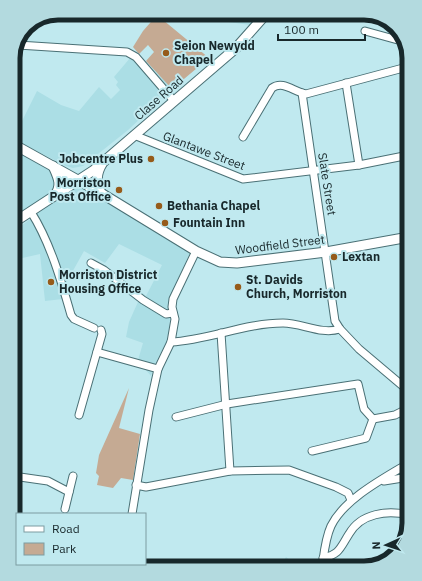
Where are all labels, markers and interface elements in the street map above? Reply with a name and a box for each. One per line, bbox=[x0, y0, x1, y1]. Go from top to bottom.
scale bar bbox=[278, 16, 365, 42]
text: 100 m bbox=[284, 22, 319, 37]
place label: Seion Newydd Chapel bbox=[174, 38, 255, 67]
marker: Seion Newydd Chapel bbox=[161, 48, 171, 58]
street label: Clase Road bbox=[131, 72, 186, 123]
street label: Glantawe Street bbox=[161, 128, 247, 173]
place label: Jobcentre Plus bbox=[59, 151, 143, 166]
street label: Slate Street bbox=[315, 152, 340, 216]
marker: Jobcentre Plus bbox=[146, 154, 156, 164]
place label: Morriston Post Office bbox=[50, 175, 111, 204]
marker: Morriston Post Office bbox=[114, 185, 124, 195]
place label: Bethania Chapel bbox=[167, 198, 260, 213]
marker: Bethania Chapel bbox=[154, 201, 164, 211]
place label: Fountain Inn bbox=[173, 215, 245, 230]
marker: Fountain Inn bbox=[160, 218, 170, 228]
street label: Woodfield Street bbox=[234, 232, 326, 257]
place label: Lextan bbox=[342, 249, 380, 264]
marker: Lextan bbox=[329, 252, 339, 262]
place label: Morriston District Housing Office bbox=[59, 267, 158, 296]
place label: St. Davids Church, Morriston bbox=[246, 272, 347, 301]
marker: Morriston District Housing Office bbox=[46, 277, 56, 287]
marker: St. Davids Church, Morriston bbox=[233, 282, 243, 292]
legend bbox=[16, 513, 146, 565]
text: Road bbox=[52, 521, 80, 536]
north arrow bbox=[366, 525, 406, 565]
text: Park bbox=[52, 541, 77, 556]
text: N bbox=[369, 541, 383, 550]

